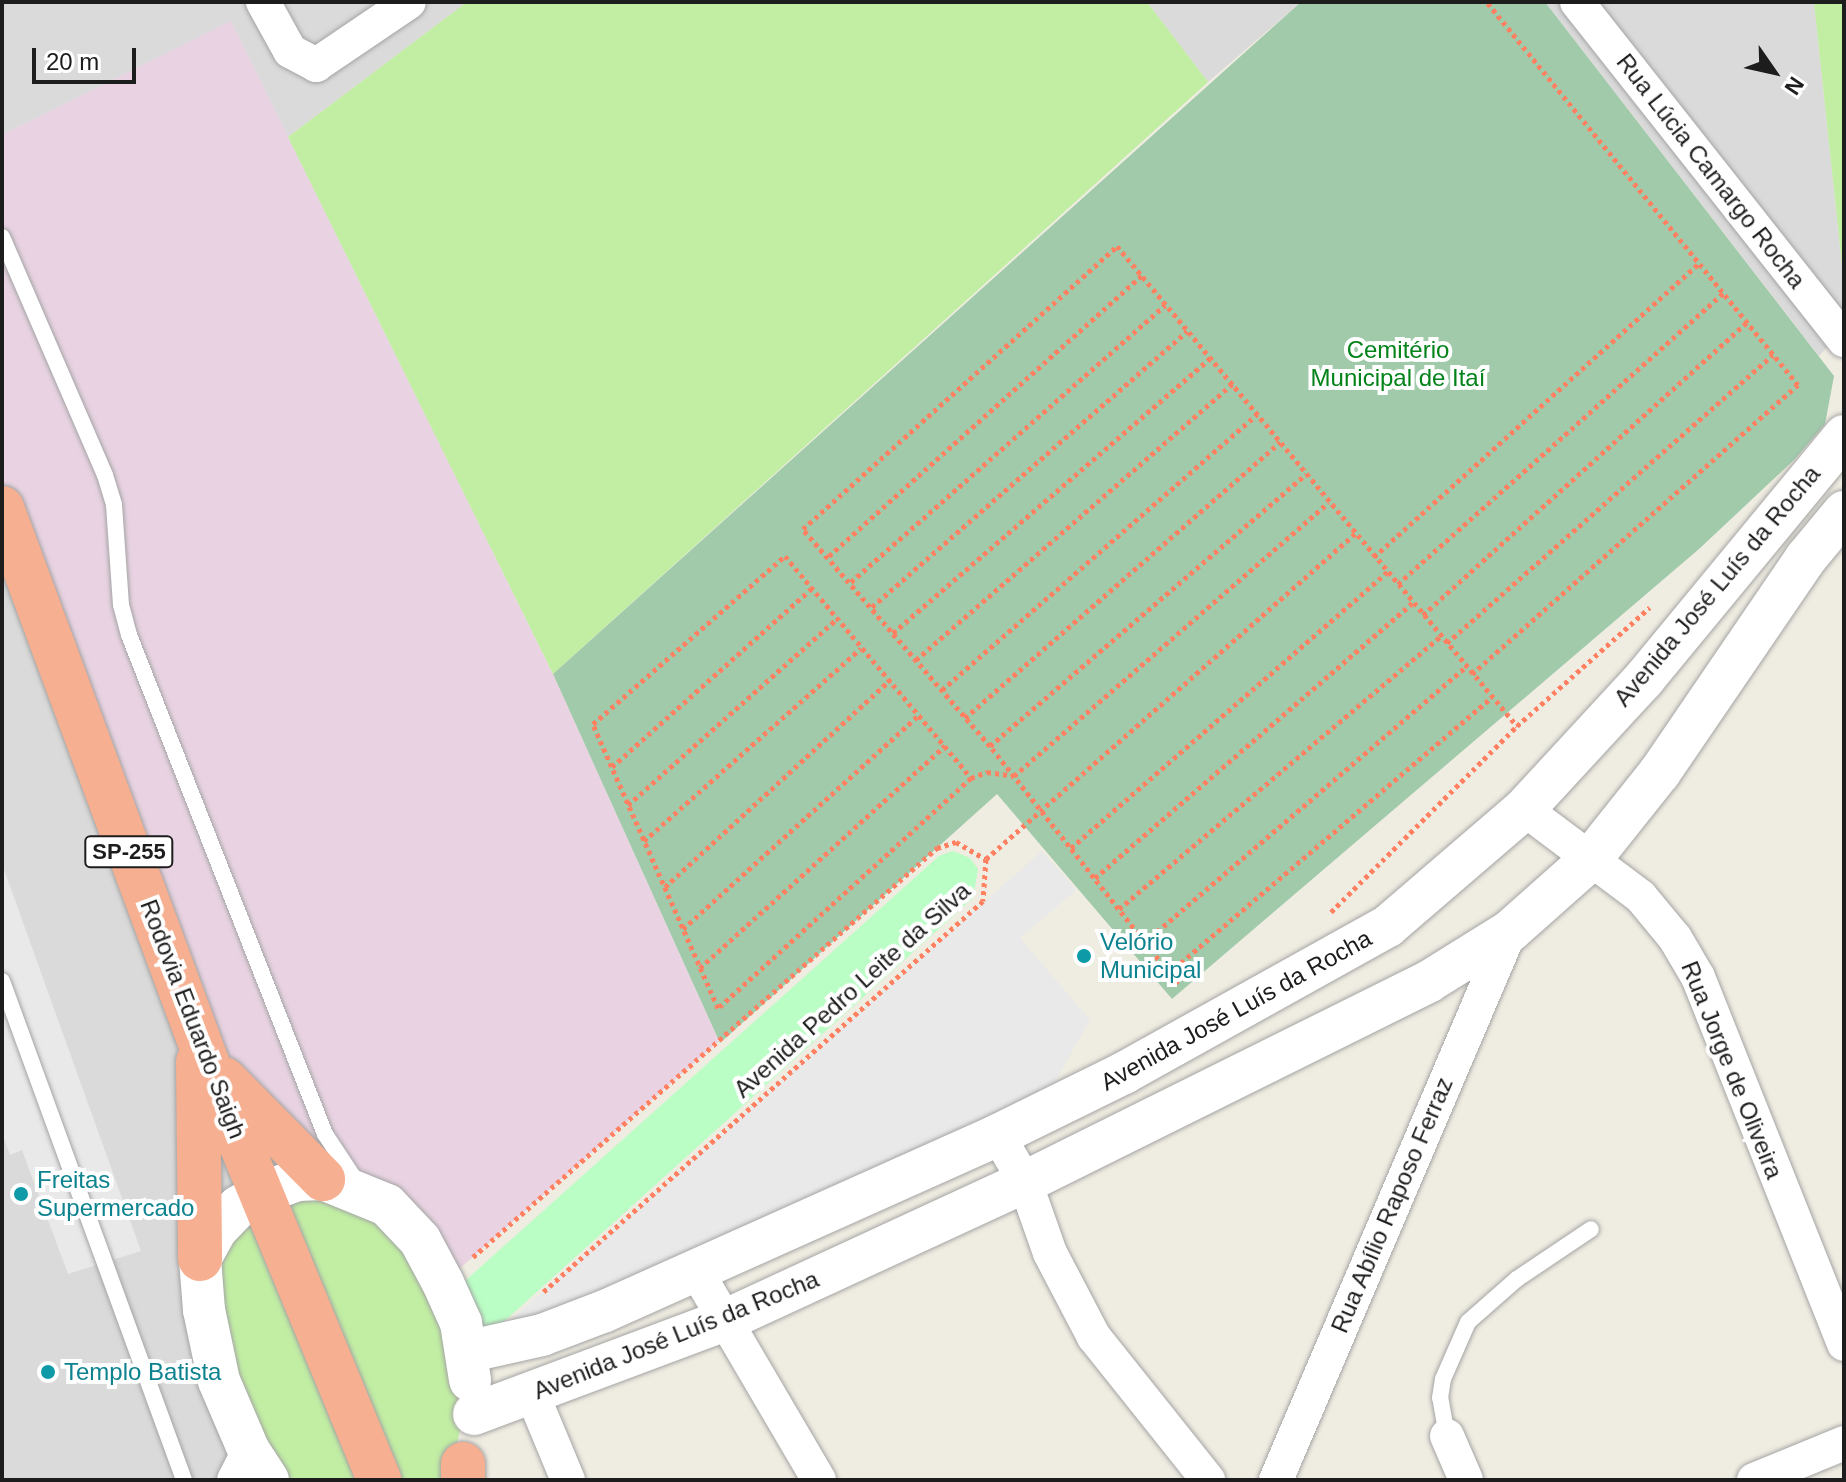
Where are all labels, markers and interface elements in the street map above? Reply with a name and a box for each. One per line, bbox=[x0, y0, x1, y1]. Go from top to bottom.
scale bar bbox=[36, 32, 140, 82]
north arrow bbox=[1734, 32, 1814, 112]
text: 20 m bbox=[46, 48, 99, 75]
street label: Rua Lúcia Camargo Rocha bbox=[1611, 48, 1811, 294]
text: N bbox=[1780, 72, 1809, 99]
park label: Cemitério Municipal de Itaí bbox=[1311, 336, 1485, 392]
street label: Avenida José Luís da Rocha bbox=[1608, 460, 1826, 712]
road number: SP-255 bbox=[83, 834, 175, 870]
street label: Avenida Pedro Leite da Silva bbox=[728, 876, 976, 1104]
street label: Rodovia Eduardo Saigh bbox=[134, 896, 252, 1142]
street label: Avenida José Luís da Rocha bbox=[1096, 923, 1376, 1097]
place label: Velório Municipal bbox=[1100, 928, 1201, 984]
marker: Velório Municipal bbox=[1075, 947, 1093, 965]
street label: Rua Jorge de Oliveira bbox=[1675, 957, 1789, 1183]
street label: Rua Abílio Raposo Ferraz bbox=[1325, 1072, 1459, 1338]
place label: Freitas Supermercado bbox=[37, 1166, 194, 1222]
marker: Freitas Supermercado bbox=[12, 1185, 30, 1203]
street label: Avenida José Luís da Rocha bbox=[529, 1265, 823, 1405]
place label: Templo Batista bbox=[64, 1358, 221, 1386]
marker: Templo Batista bbox=[39, 1363, 57, 1381]

